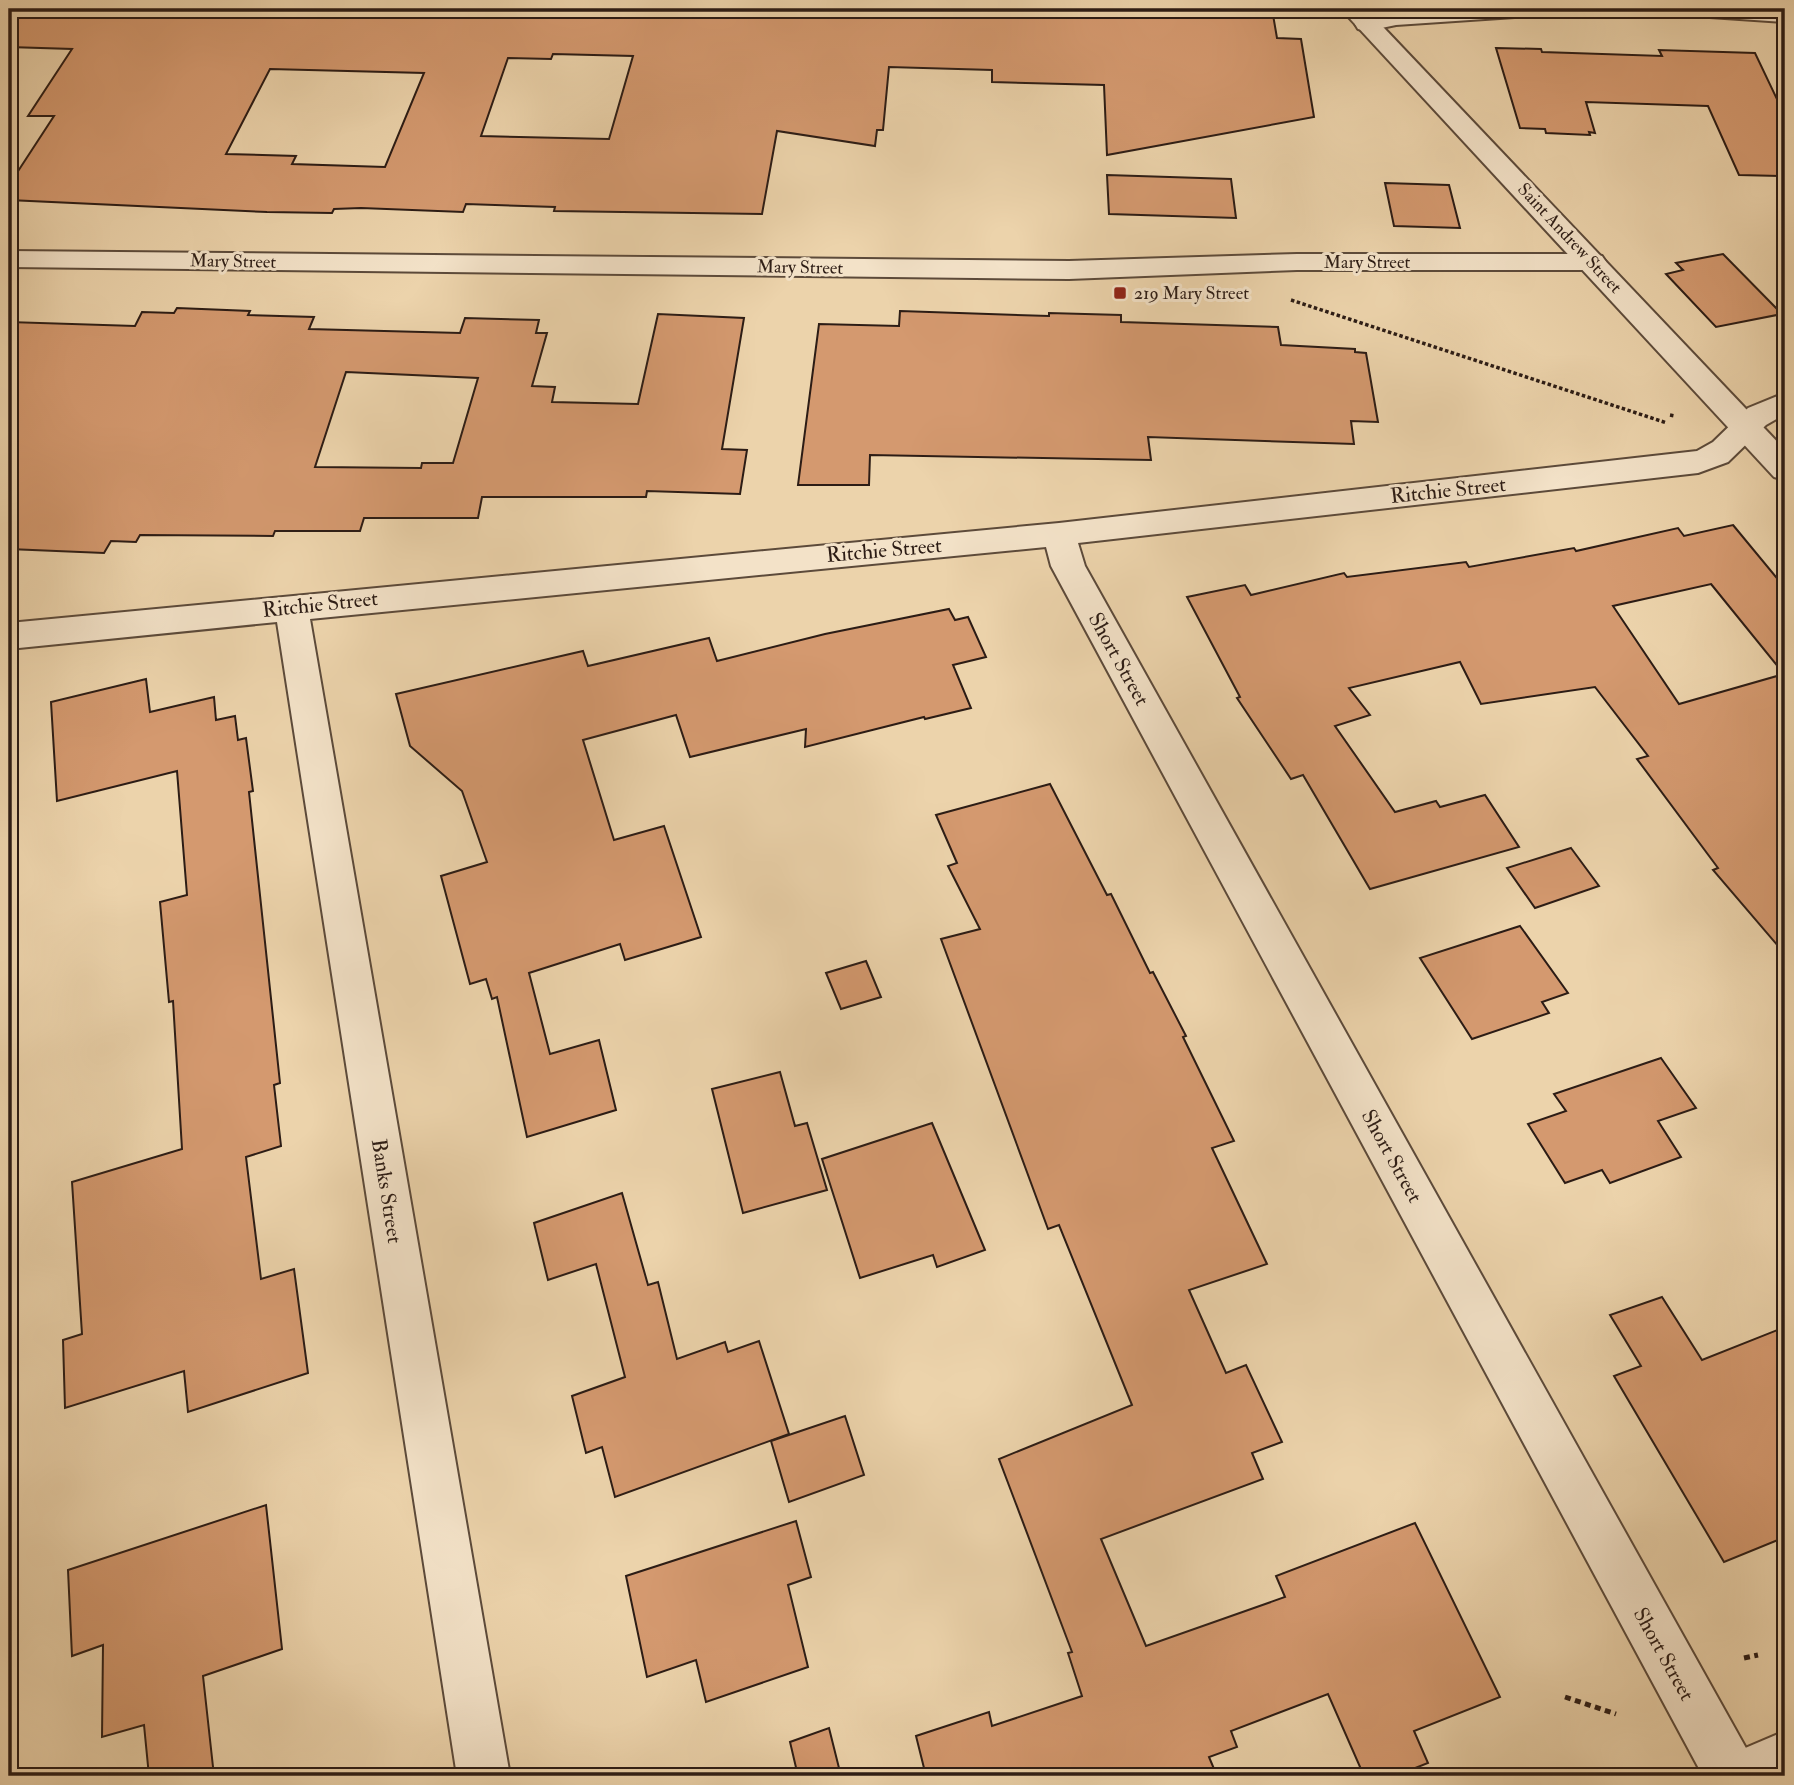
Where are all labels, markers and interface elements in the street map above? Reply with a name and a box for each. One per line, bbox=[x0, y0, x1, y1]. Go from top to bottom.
street label: Saint Andrew Street bbox=[1512, 178, 1627, 299]
street label: Mary Street bbox=[190, 249, 277, 274]
street label: Mary Street bbox=[1324, 251, 1410, 274]
street label: Mary Street bbox=[757, 255, 844, 280]
place label: 219 Mary Street bbox=[1134, 282, 1249, 305]
marker: 219 Mary Street bbox=[1112, 285, 1128, 301]
street label: Ritchie Street bbox=[1389, 471, 1507, 510]
street label: Ritchie Street bbox=[825, 532, 943, 569]
street label: Ritchie Street bbox=[261, 585, 379, 624]
street label: Short Street bbox=[1082, 608, 1155, 711]
street label: Short Street bbox=[1355, 1105, 1428, 1208]
street label: Banks Street bbox=[365, 1137, 408, 1245]
street label: Short Street bbox=[1627, 1603, 1700, 1706]

